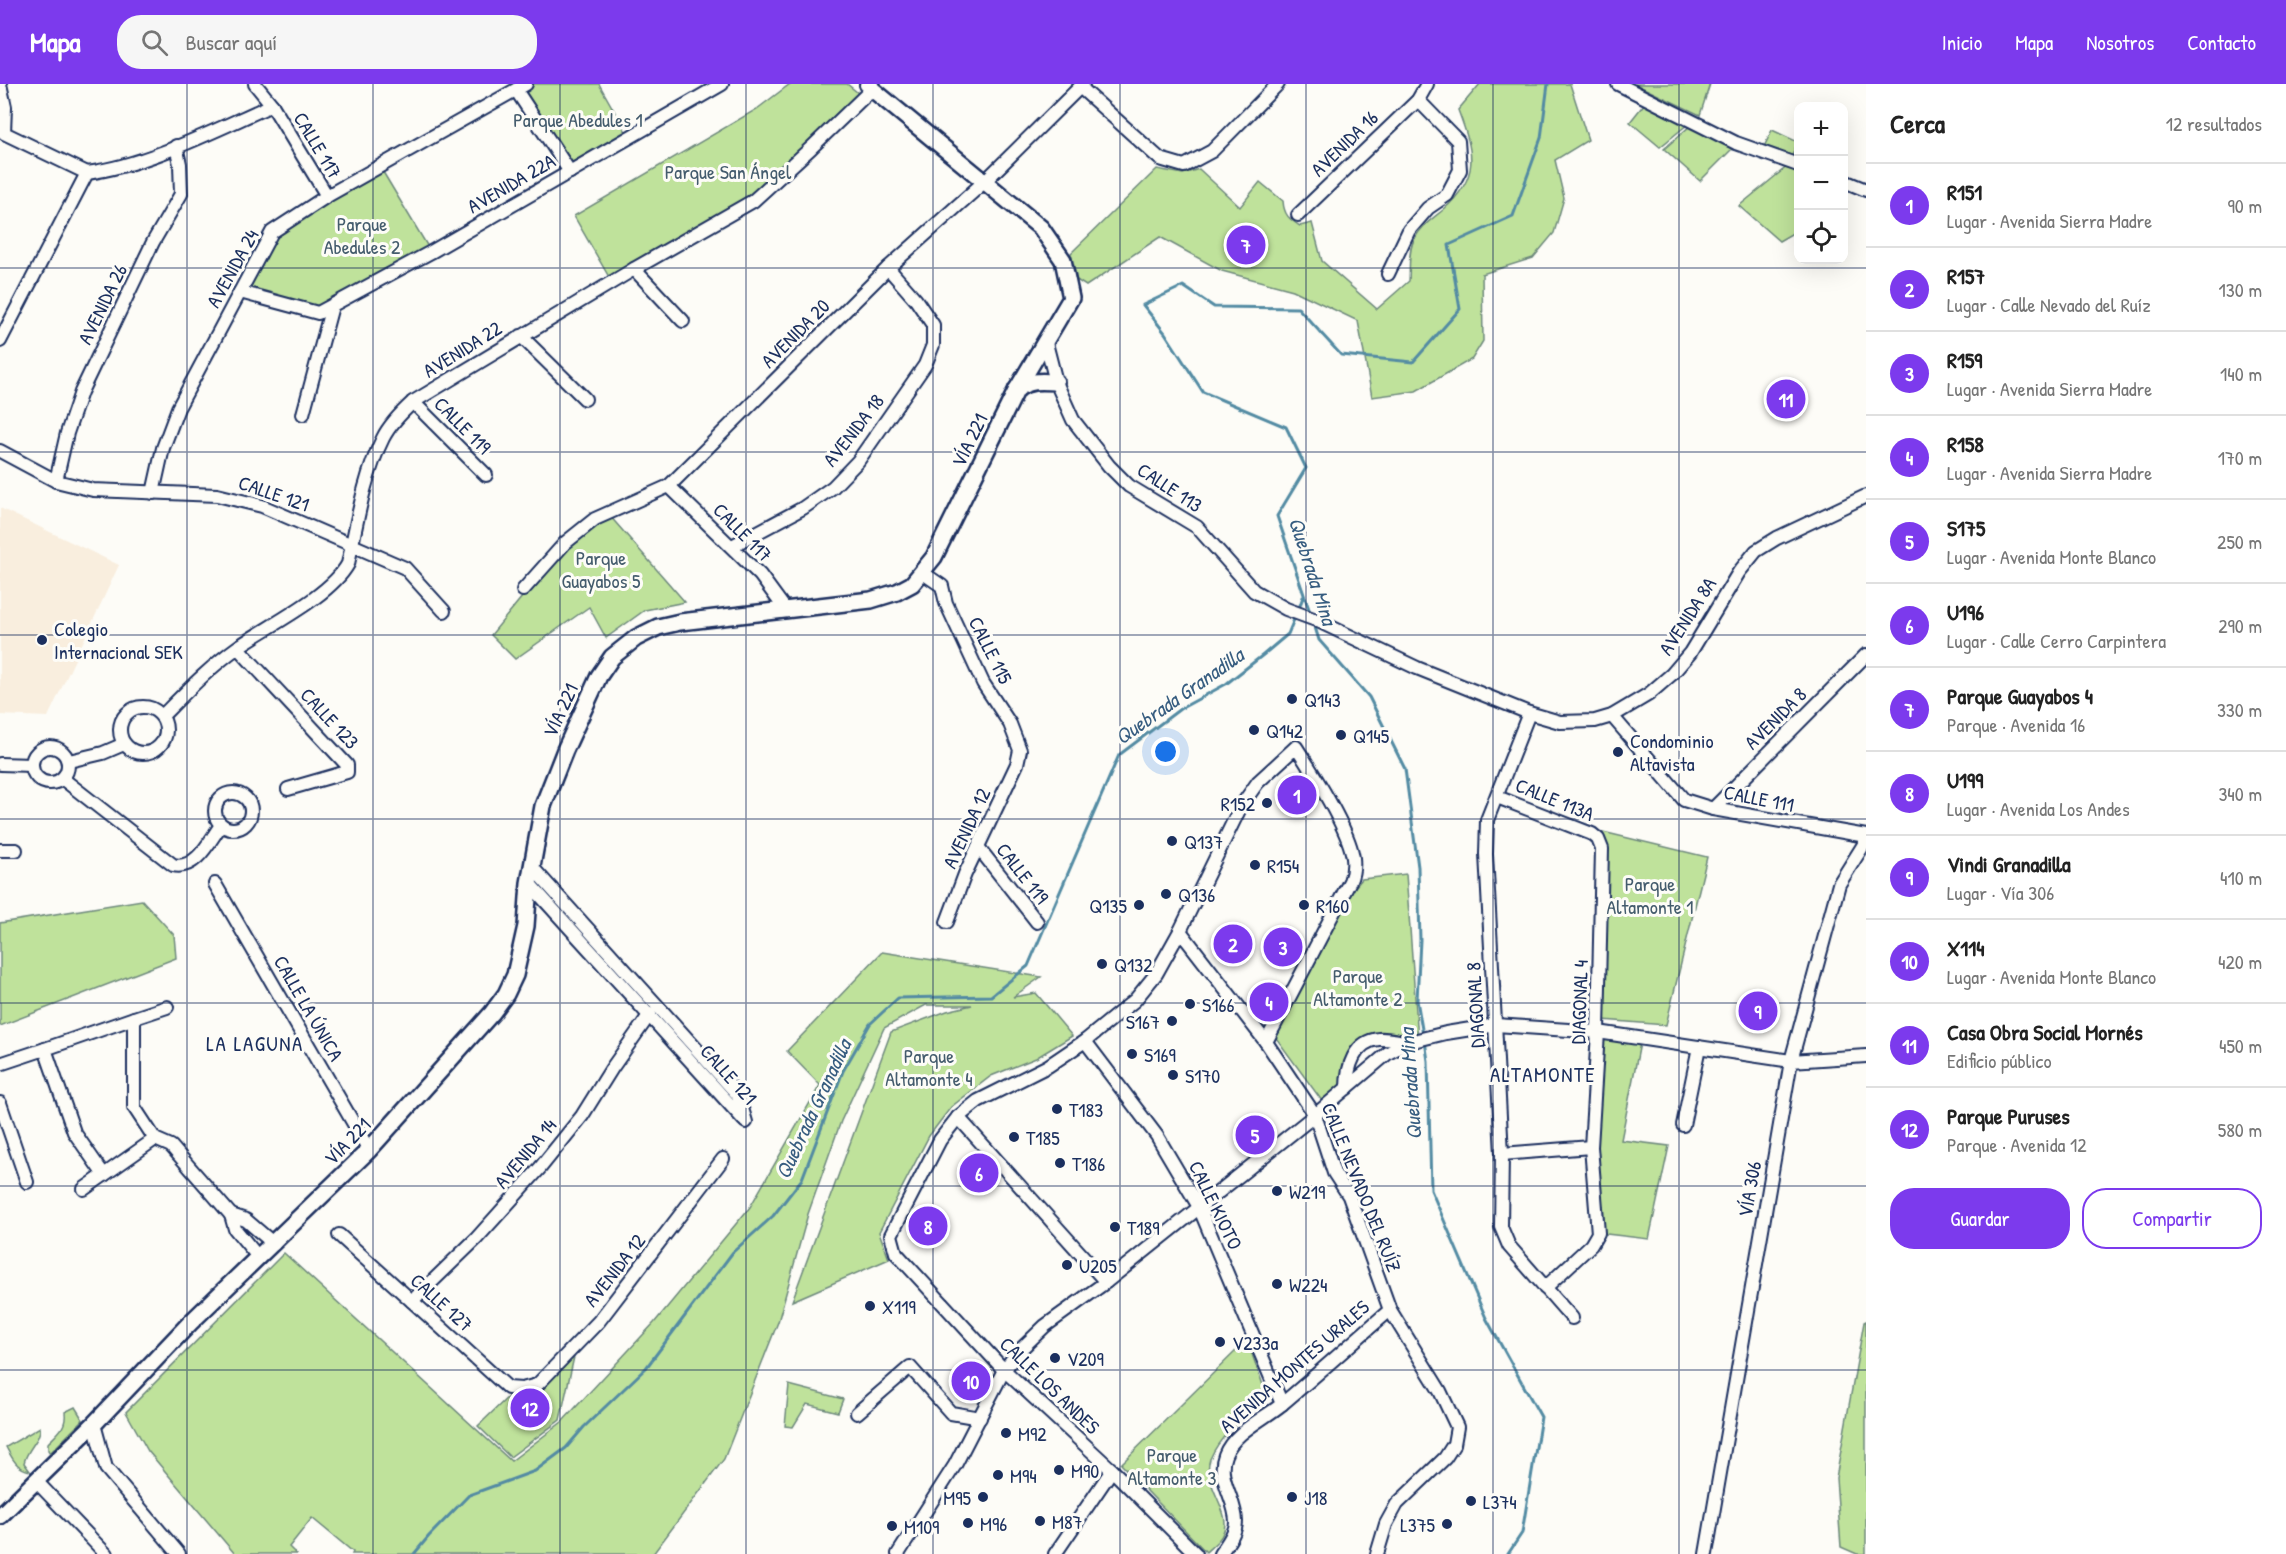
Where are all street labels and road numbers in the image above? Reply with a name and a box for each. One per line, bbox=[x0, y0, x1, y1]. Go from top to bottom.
street label: AVENIDA 16 bbox=[1304, 104, 1384, 182]
street label: CALLE 117 bbox=[288, 107, 349, 184]
street label: AVENIDA 22A bbox=[462, 147, 560, 219]
street label: AVENIDA 24 bbox=[199, 224, 265, 312]
street label: AVENIDA 26 bbox=[71, 259, 133, 349]
street label: AVENIDA 20 bbox=[755, 293, 835, 373]
street label: AVENIDA 22 bbox=[418, 314, 507, 384]
street label: AVENIDA 18 bbox=[816, 388, 890, 472]
street label: CALLE 119 bbox=[428, 390, 498, 460]
street label: VÍA 221 bbox=[945, 409, 993, 471]
street label: CALLE 113 bbox=[1132, 456, 1208, 518]
street label: CALLE 121 bbox=[235, 468, 313, 518]
street label: CALLE 117 bbox=[707, 496, 779, 568]
street label: AVENIDA 8A bbox=[1652, 572, 1722, 660]
street label: CALLE 115 bbox=[963, 612, 1020, 689]
street label: VÍA 221 bbox=[536, 679, 584, 741]
street label: AVENIDA 8 bbox=[1738, 681, 1812, 755]
street label: CALLE 123 bbox=[295, 682, 365, 755]
street label: CALLE 113A bbox=[1512, 771, 1598, 827]
street label: CALLE 111 bbox=[1722, 778, 1796, 818]
street label: AVENIDA 12 bbox=[936, 783, 997, 873]
street label: CALLE 119 bbox=[991, 837, 1055, 909]
street label: CALLE LA ÚNICA bbox=[268, 950, 350, 1066]
street label: DIAGONAL 4 bbox=[1564, 959, 1594, 1045]
street label: DIAGONAL 8 bbox=[1459, 961, 1491, 1049]
street label: CALLE 121 bbox=[695, 1038, 763, 1110]
street label: CALLE NEVADO DEL RUÍZ bbox=[1316, 1098, 1408, 1276]
street label: VÍA 221 bbox=[318, 1111, 376, 1171]
street label: AVENIDA 14 bbox=[488, 1112, 562, 1194]
street label: CALLE KIOTO bbox=[1183, 1156, 1249, 1254]
street label: VÍA 306 bbox=[1731, 1159, 1767, 1219]
street label: AVENIDA 12 bbox=[577, 1227, 651, 1312]
street label: CALLE 127 bbox=[405, 1267, 479, 1337]
street label: AVENIDA MONTES URALES bbox=[1213, 1293, 1375, 1439]
street label: CALLE LOS ANDES bbox=[994, 1330, 1106, 1440]

